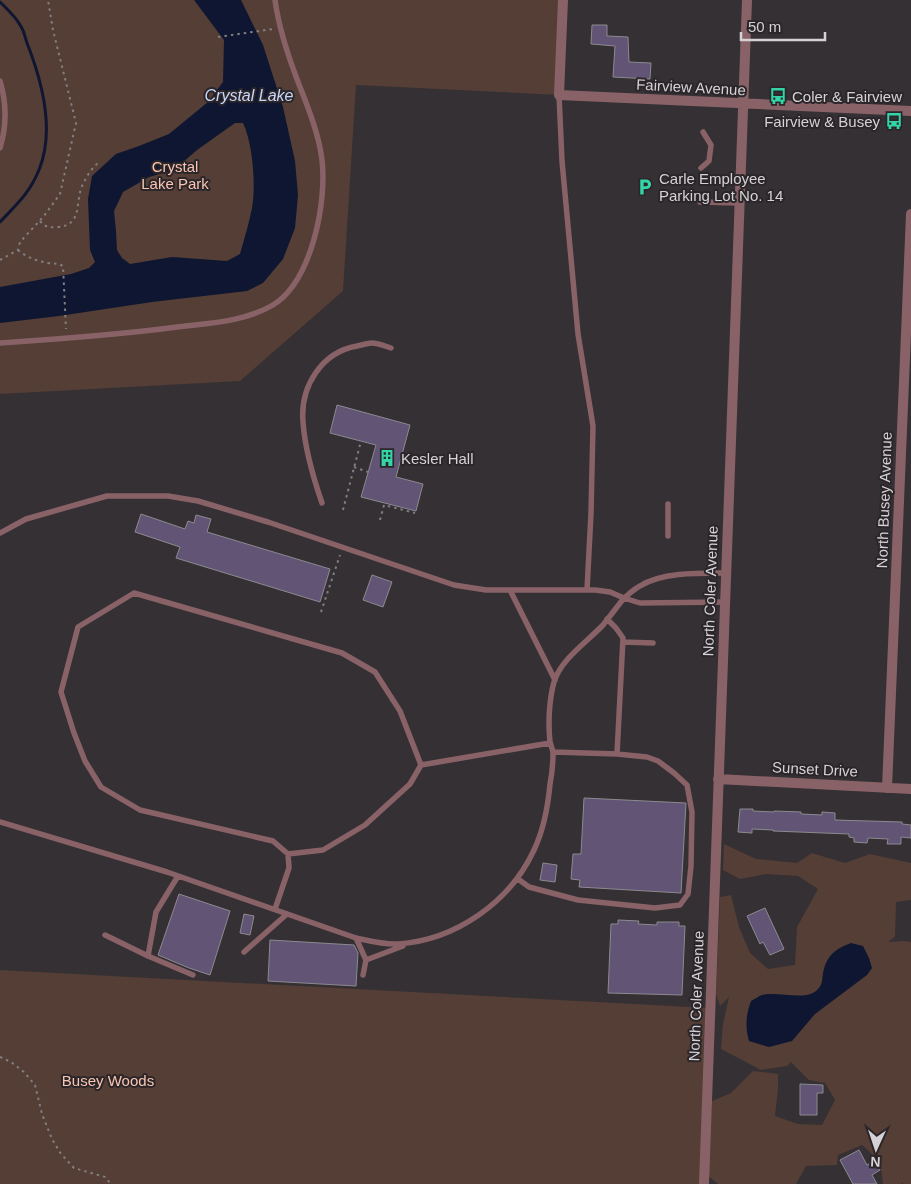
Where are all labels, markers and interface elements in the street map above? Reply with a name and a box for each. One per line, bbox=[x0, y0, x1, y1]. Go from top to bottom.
scale bar bbox=[741, 10, 825, 42]
text: 50 m bbox=[748, 18, 781, 35]
street label: Fairview Avenue bbox=[636, 76, 746, 98]
bus stop icon: Coler & Fairview bbox=[768, 86, 788, 106]
water label: Crystal Lake bbox=[205, 87, 294, 104]
place label: Coler & Fairview bbox=[792, 88, 902, 105]
bus stop icon: Fairview & Busey bbox=[884, 111, 904, 131]
place label: Fairview & Busey bbox=[764, 113, 880, 130]
park label: Crystal Lake Park bbox=[141, 158, 209, 192]
place label: Carle Employee Parking Lot No. 14 bbox=[659, 170, 783, 204]
parking icon: Carle Employee Parking Lot No. 14 bbox=[635, 177, 655, 197]
street label: North Busey Avenue bbox=[873, 432, 895, 568]
building icon: Kesler Hall bbox=[377, 448, 397, 468]
place label: Kesler Hall bbox=[401, 450, 474, 467]
street label: North Coler Avenue bbox=[699, 525, 721, 657]
street label: Sunset Drive bbox=[772, 758, 858, 780]
street label: North Coler Avenue bbox=[685, 930, 707, 1062]
park label: Busey Woods bbox=[62, 1072, 154, 1089]
north arrow bbox=[851, 1124, 901, 1174]
text: N bbox=[870, 1154, 881, 1170]

